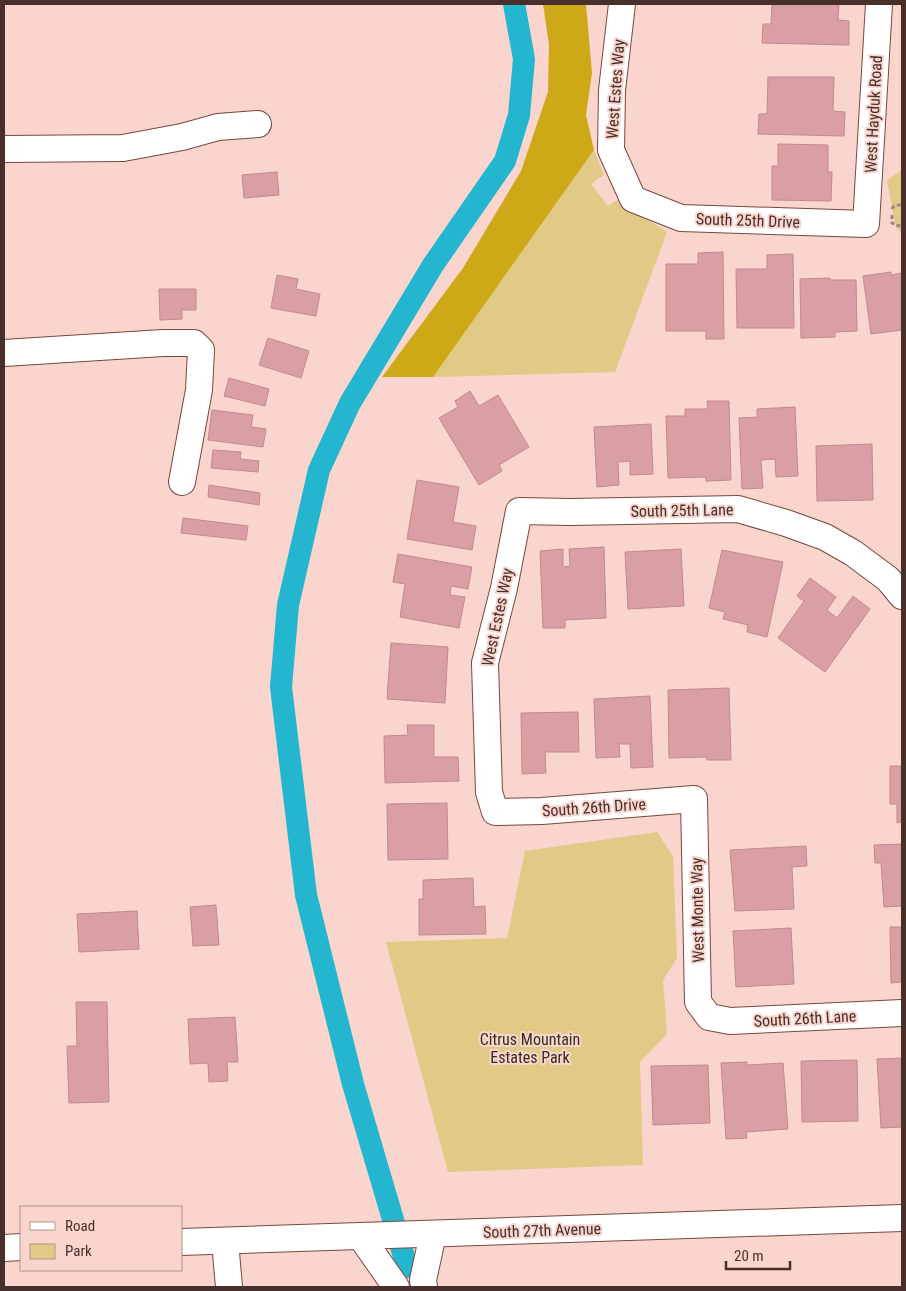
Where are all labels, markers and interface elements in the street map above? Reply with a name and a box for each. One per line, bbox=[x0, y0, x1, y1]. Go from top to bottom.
street label: West Estes Way bbox=[603, 38, 628, 139]
street label: West Hayduk Road bbox=[861, 55, 886, 173]
street label: South 25th Drive bbox=[696, 209, 800, 232]
street label: South 25th Lane bbox=[631, 500, 733, 521]
street label: West Estes Way bbox=[478, 566, 517, 668]
street label: South 26th Drive bbox=[541, 794, 647, 821]
street label: West Monte Way bbox=[687, 857, 708, 963]
street label: South 26th Lane bbox=[753, 1006, 857, 1031]
park label: Citrus Mountain Estates Park bbox=[480, 1030, 580, 1067]
legend bbox=[20, 1206, 182, 1271]
text: Road bbox=[65, 1217, 95, 1235]
street label: South 27th Avenue bbox=[483, 1219, 601, 1242]
scale bar bbox=[726, 1238, 790, 1270]
text: Park bbox=[65, 1242, 92, 1260]
text: 20 m bbox=[734, 1247, 764, 1265]

